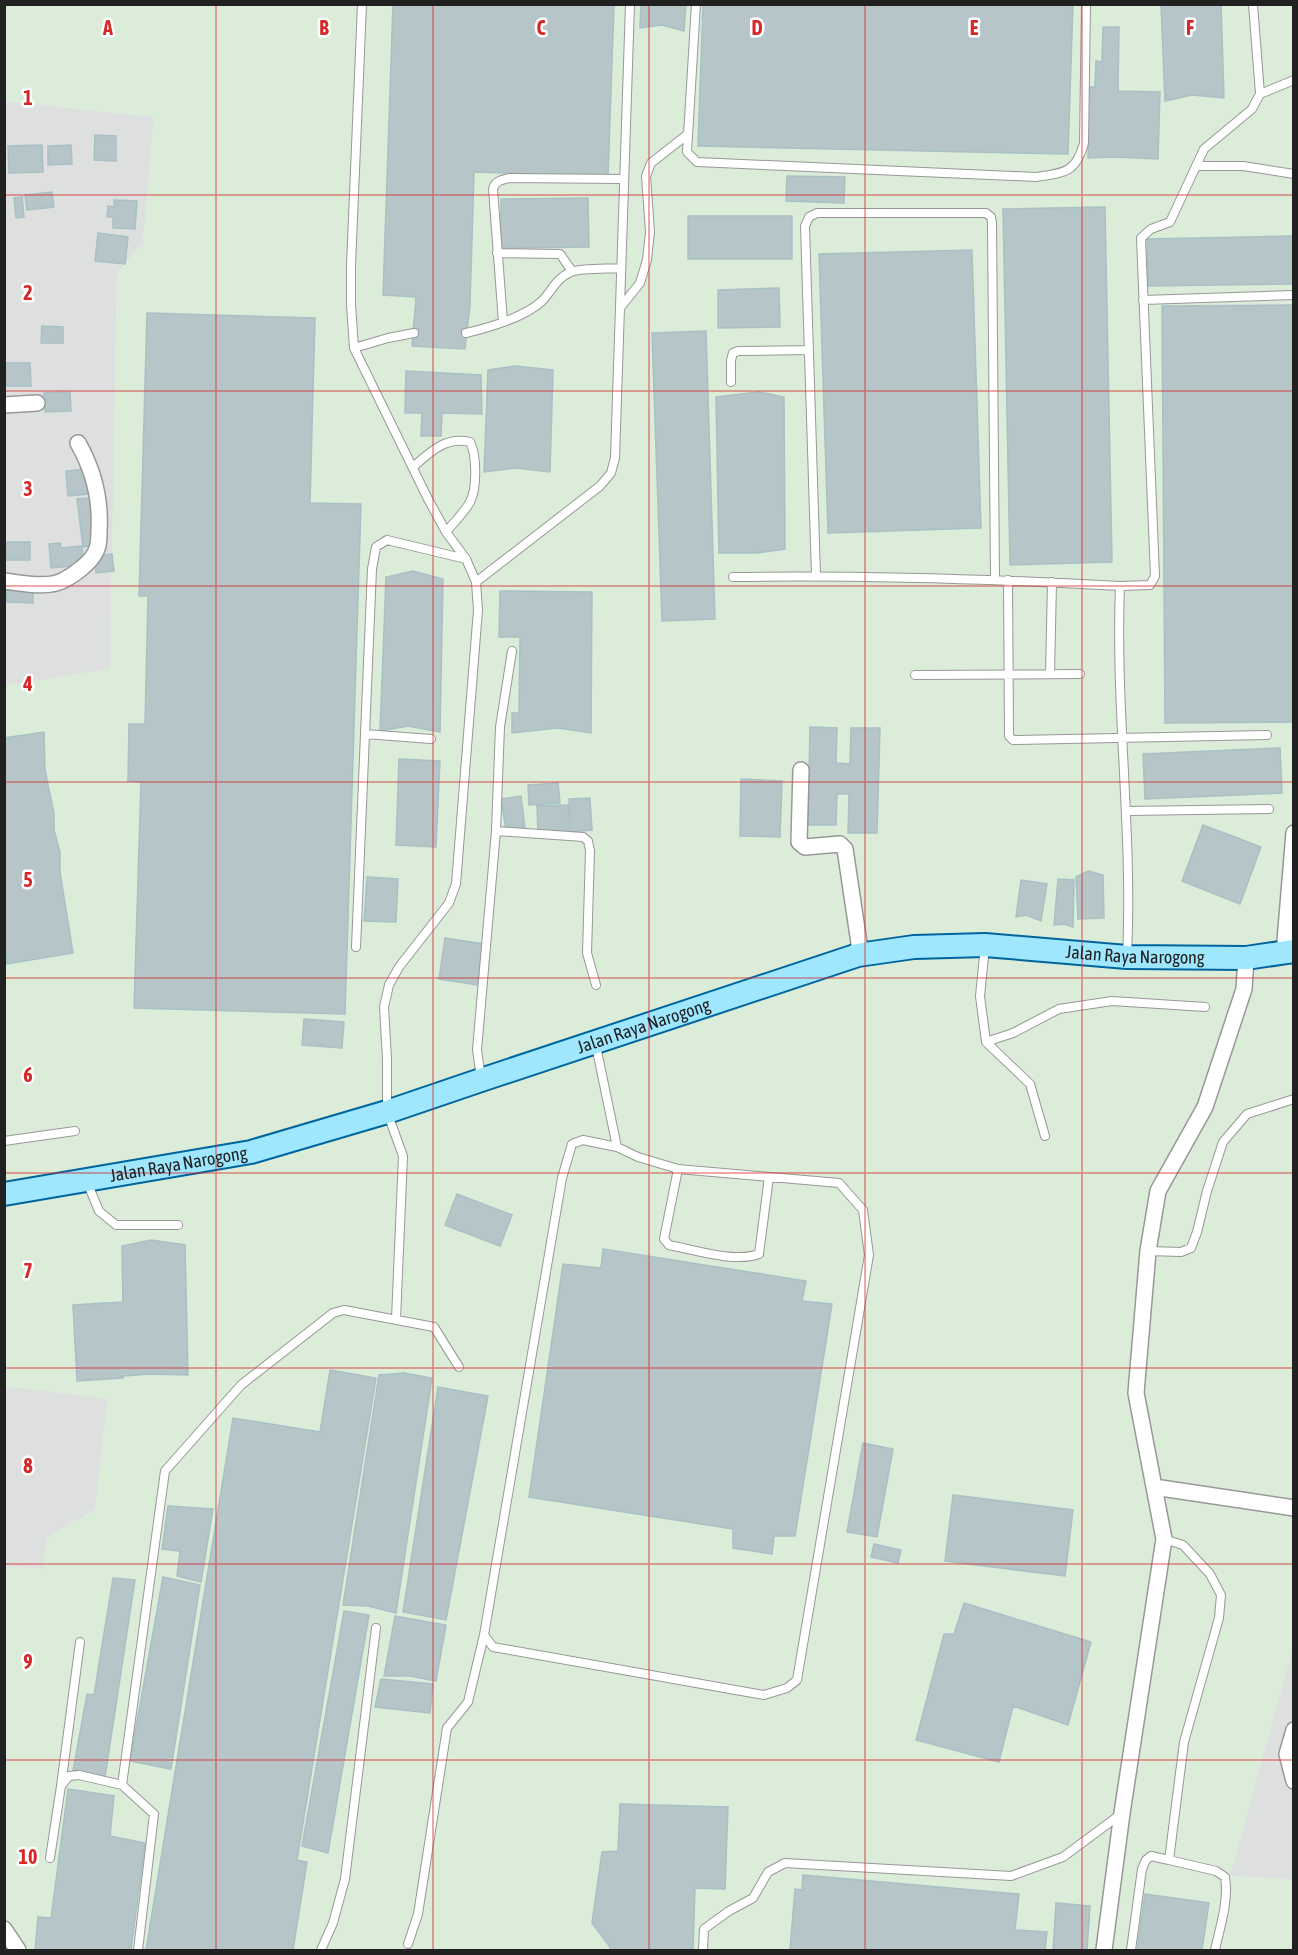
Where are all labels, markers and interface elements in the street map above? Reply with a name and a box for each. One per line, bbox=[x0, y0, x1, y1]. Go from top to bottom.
text: A bbox=[102, 16, 113, 39]
text: B bbox=[319, 16, 329, 39]
text: C bbox=[537, 16, 546, 39]
text: D bbox=[751, 16, 763, 39]
text: E bbox=[970, 16, 979, 39]
text: F bbox=[1186, 16, 1194, 39]
text: 1 bbox=[23, 86, 33, 109]
text: 2 bbox=[23, 281, 33, 304]
text: 3 bbox=[23, 477, 33, 500]
text: 4 bbox=[22, 672, 33, 695]
text: 5 bbox=[23, 868, 33, 891]
street label: Jalan Raya Narogong bbox=[1065, 941, 1205, 968]
street label: Jalan Raya Narogong bbox=[574, 994, 713, 1057]
text: 6 bbox=[23, 1063, 33, 1086]
street label: Jalan Raya Narogong bbox=[108, 1142, 249, 1186]
text: 7 bbox=[23, 1259, 33, 1282]
text: 8 bbox=[23, 1454, 33, 1477]
text: 9 bbox=[23, 1650, 33, 1673]
text: 10 bbox=[19, 1845, 37, 1868]

